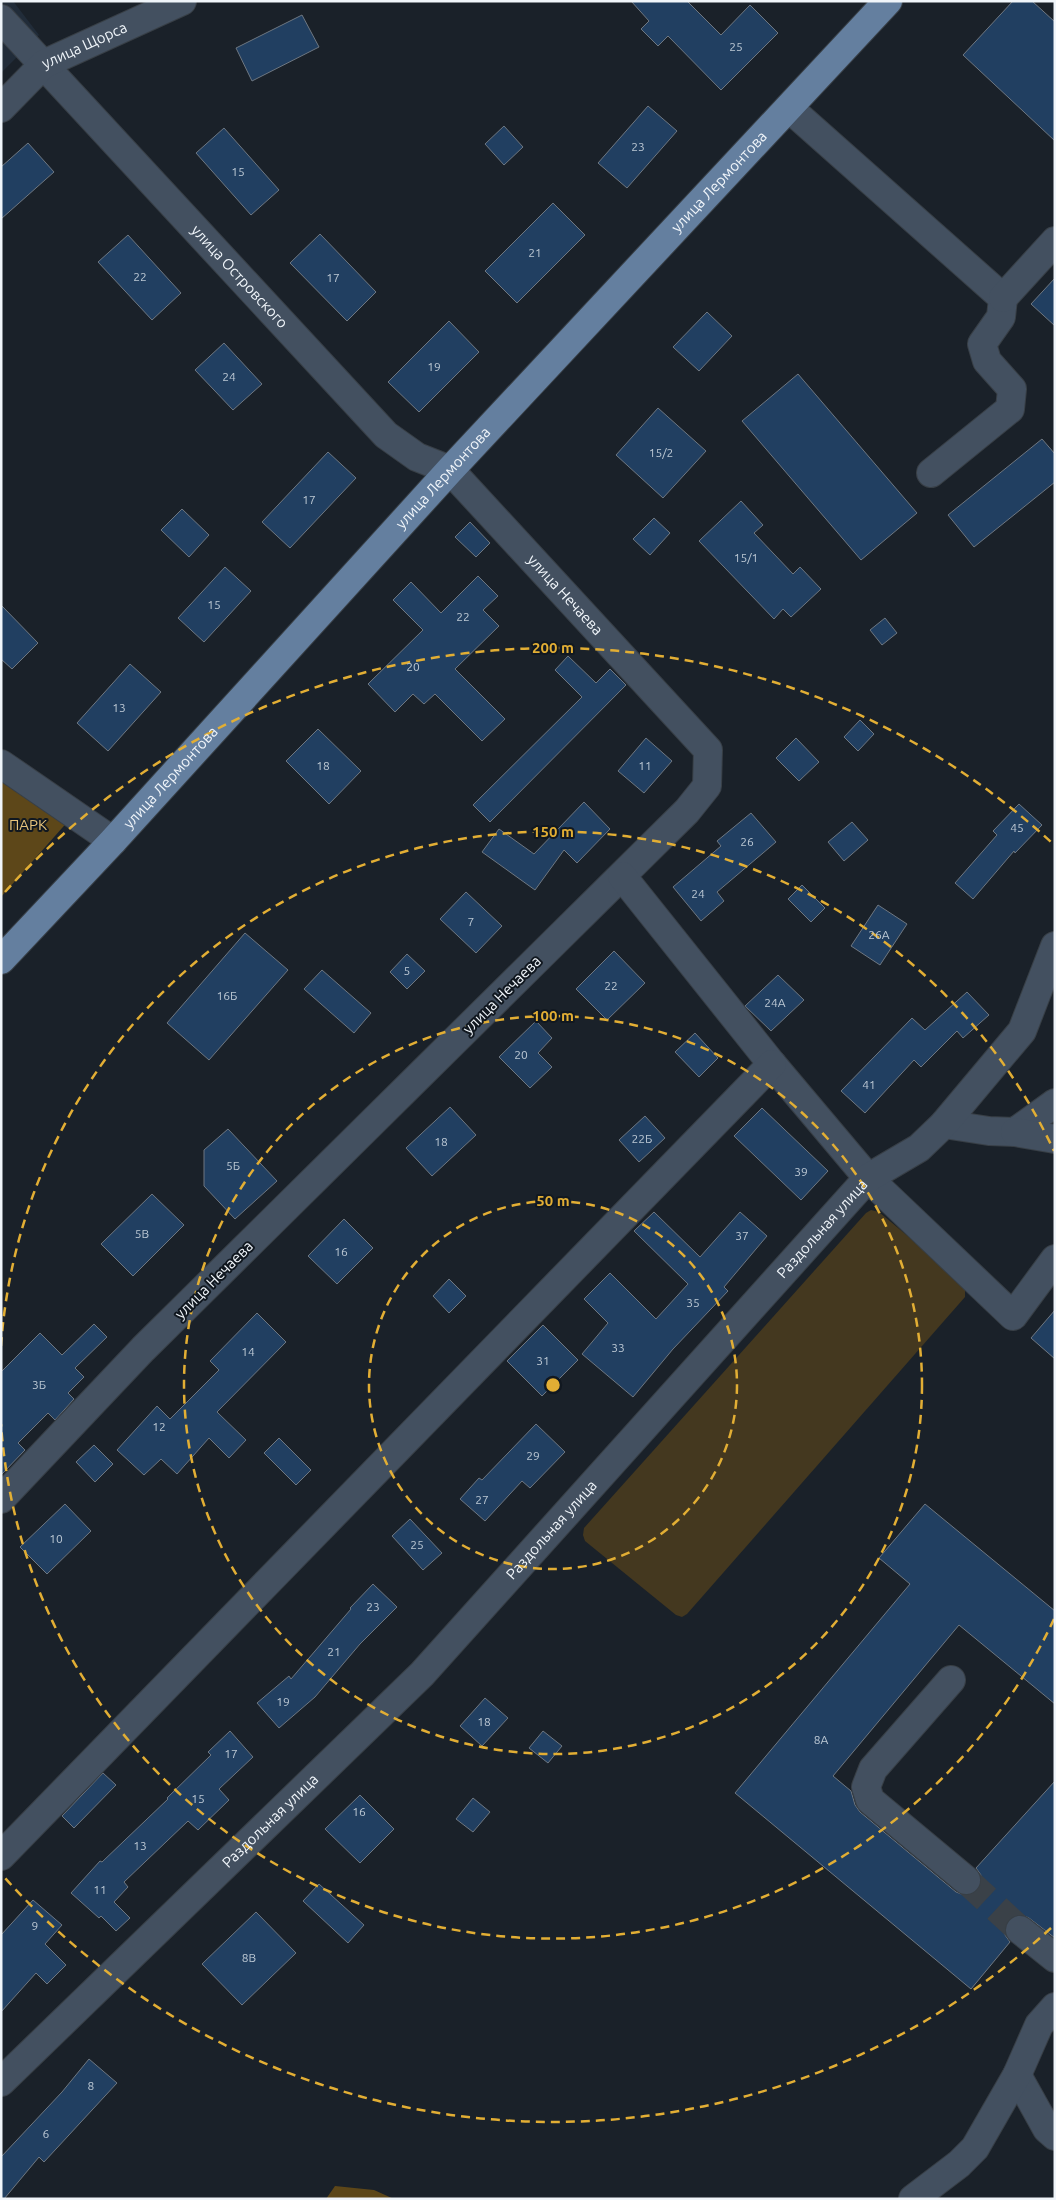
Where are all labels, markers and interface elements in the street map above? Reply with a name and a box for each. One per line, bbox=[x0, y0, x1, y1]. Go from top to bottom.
street label: улица Щорса bbox=[39, 18, 129, 72]
house number: 25 bbox=[729, 40, 743, 53]
street label: улица Лермонтова bbox=[668, 127, 770, 235]
house number: 23 bbox=[631, 140, 645, 153]
house number: 15 bbox=[231, 165, 245, 178]
street label: улица Островского bbox=[188, 221, 291, 331]
house number: 21 bbox=[528, 246, 542, 259]
house number: 22 bbox=[133, 270, 147, 283]
house number: 17 bbox=[326, 271, 340, 284]
house number: 19 bbox=[427, 360, 441, 373]
house number: 24 bbox=[222, 370, 236, 383]
street label: улица Лермонтова bbox=[392, 423, 494, 532]
house number: 15/2 bbox=[649, 446, 673, 459]
house number: 17 bbox=[302, 493, 316, 506]
street label: улица Нечаева bbox=[524, 551, 607, 638]
house number: 15/1 bbox=[734, 551, 758, 564]
house number: 15 bbox=[207, 598, 221, 611]
house number: 22 bbox=[456, 610, 470, 623]
text: 200 m bbox=[532, 639, 574, 656]
house number: 20 bbox=[406, 660, 420, 673]
house number: 13 bbox=[112, 701, 126, 714]
street label: улица Лермонтова bbox=[120, 723, 221, 832]
house number: 18 bbox=[316, 759, 330, 772]
house number: 11 bbox=[638, 759, 652, 772]
park label: ПАРК bbox=[9, 816, 47, 833]
house number: 45 bbox=[1010, 821, 1024, 834]
text: 150 m bbox=[532, 823, 574, 840]
house number: 26 bbox=[740, 835, 754, 848]
house number: 24 bbox=[691, 887, 705, 900]
house number: 7 bbox=[468, 915, 474, 928]
house number: 26А bbox=[868, 928, 890, 941]
street label: улица Нечаева bbox=[459, 952, 544, 1037]
house number: 5 bbox=[404, 964, 410, 977]
house number: 22 bbox=[604, 979, 618, 992]
house number: 16Б bbox=[217, 989, 237, 1002]
house number: 24А bbox=[764, 996, 786, 1009]
text: 100 m bbox=[532, 1007, 574, 1024]
house number: 20 bbox=[514, 1048, 528, 1061]
house number: 41 bbox=[862, 1078, 876, 1091]
house number: 22Б bbox=[632, 1132, 652, 1145]
house number: 18 bbox=[434, 1135, 448, 1148]
house number: 5Б bbox=[226, 1159, 240, 1172]
house number: 39 bbox=[794, 1165, 808, 1178]
street label: Раздольная улица bbox=[773, 1176, 871, 1281]
text: 50 m bbox=[536, 1192, 570, 1209]
house number: 5В bbox=[135, 1227, 149, 1240]
house number: 37 bbox=[735, 1229, 749, 1242]
street label: улица Нечаева bbox=[171, 1237, 256, 1322]
house number: 16 bbox=[334, 1245, 348, 1258]
house number: 35 bbox=[686, 1296, 700, 1309]
house number: 33 bbox=[611, 1341, 625, 1354]
house number: 14 bbox=[241, 1345, 255, 1358]
house number: 31 bbox=[536, 1354, 550, 1367]
centre of rings bbox=[544, 1376, 562, 1394]
house number: 3Б bbox=[32, 1378, 46, 1391]
house number: 12 bbox=[152, 1420, 166, 1433]
house number: 29 bbox=[526, 1449, 540, 1462]
street label: Раздольная улица bbox=[502, 1477, 600, 1583]
house number: 27 bbox=[475, 1493, 489, 1506]
house number: 10 bbox=[49, 1532, 63, 1545]
house number: 25 bbox=[410, 1538, 424, 1551]
house number: 23 bbox=[366, 1600, 380, 1613]
house number: 21 bbox=[327, 1645, 341, 1658]
house number: 19 bbox=[276, 1695, 290, 1708]
house number: 18 bbox=[477, 1715, 491, 1728]
house number: 8А bbox=[814, 1733, 828, 1746]
house number: 17 bbox=[224, 1747, 238, 1760]
street label: Раздольная улица bbox=[218, 1770, 321, 1871]
house number: 15 bbox=[191, 1792, 205, 1805]
house number: 16 bbox=[352, 1805, 366, 1818]
house number: 13 bbox=[133, 1839, 147, 1852]
house number: 11 bbox=[93, 1883, 107, 1896]
house number: 9 bbox=[32, 1919, 38, 1932]
house number: 8В bbox=[242, 1951, 256, 1964]
house number: 8 bbox=[88, 2079, 95, 2092]
house number: 6 bbox=[43, 2127, 50, 2140]

